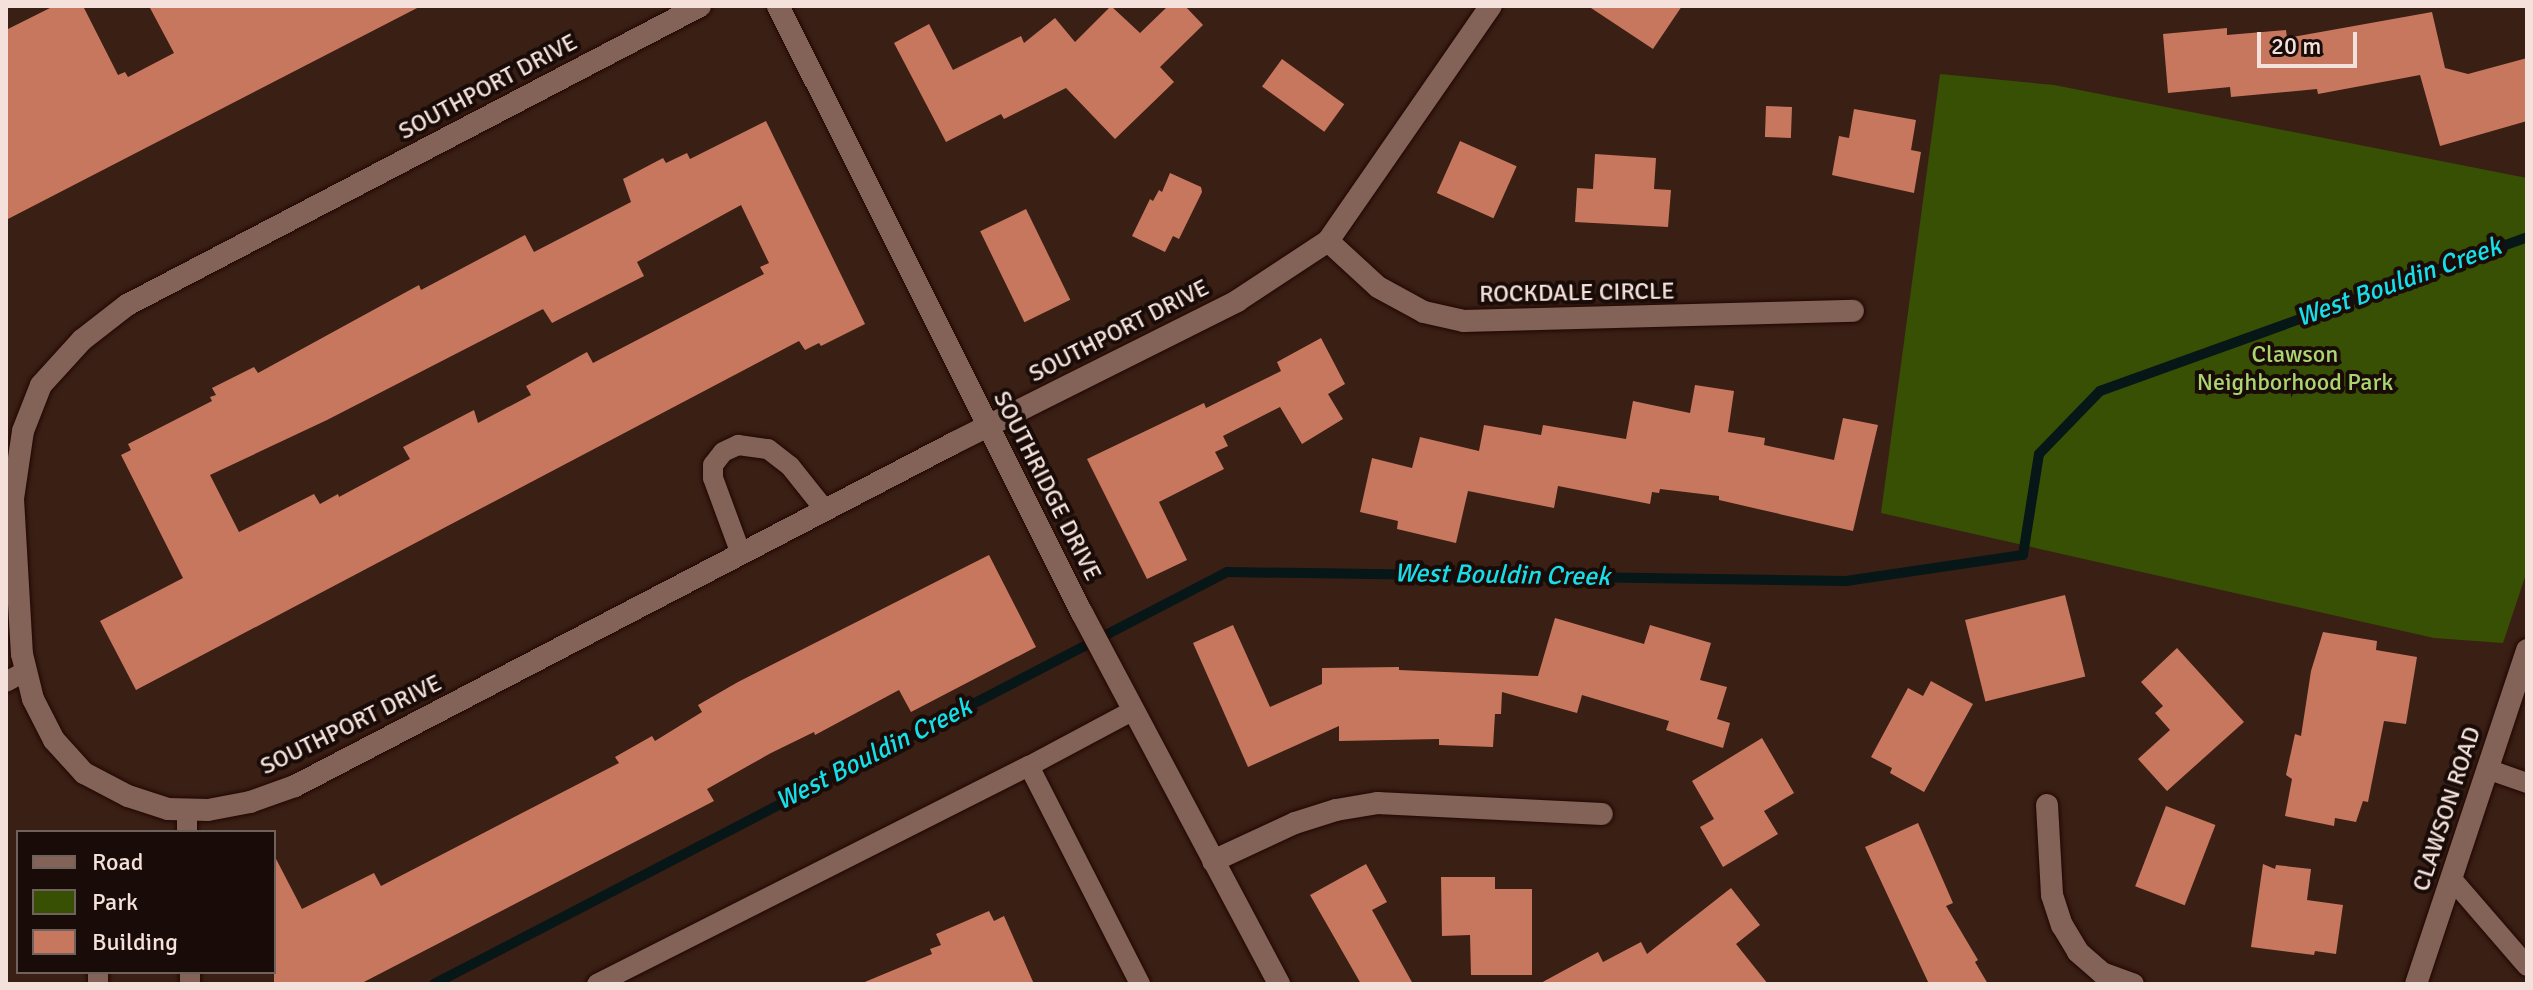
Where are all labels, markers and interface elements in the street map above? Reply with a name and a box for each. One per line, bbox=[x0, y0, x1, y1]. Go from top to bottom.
scale bar bbox=[2261, 16, 2361, 66]
street label: SOUTHPORT DRIVE bbox=[394, 28, 582, 146]
text: 20 m bbox=[2271, 31, 2321, 61]
water label: West Bouldin Creek bbox=[2292, 231, 2506, 335]
street label: SOUTHPORT DRIVE bbox=[1024, 273, 1214, 389]
street label: ROCKDALE CIRCLE bbox=[1479, 277, 1675, 309]
park label: Clawson Neighborhood Park bbox=[2197, 341, 2393, 397]
street label: SOUTHRIDGE DRIVE bbox=[987, 386, 1107, 586]
water label: West Bouldin Creek bbox=[1394, 559, 1610, 593]
street label: SOUTHPORT DRIVE bbox=[256, 669, 446, 781]
water label: West Bouldin Creek bbox=[771, 692, 977, 818]
street label: CLAWSON ROAD bbox=[2407, 723, 2487, 895]
legend bbox=[16, 830, 276, 974]
text: Road bbox=[92, 847, 143, 877]
text: Park bbox=[92, 887, 138, 917]
text: Building bbox=[92, 927, 178, 957]

